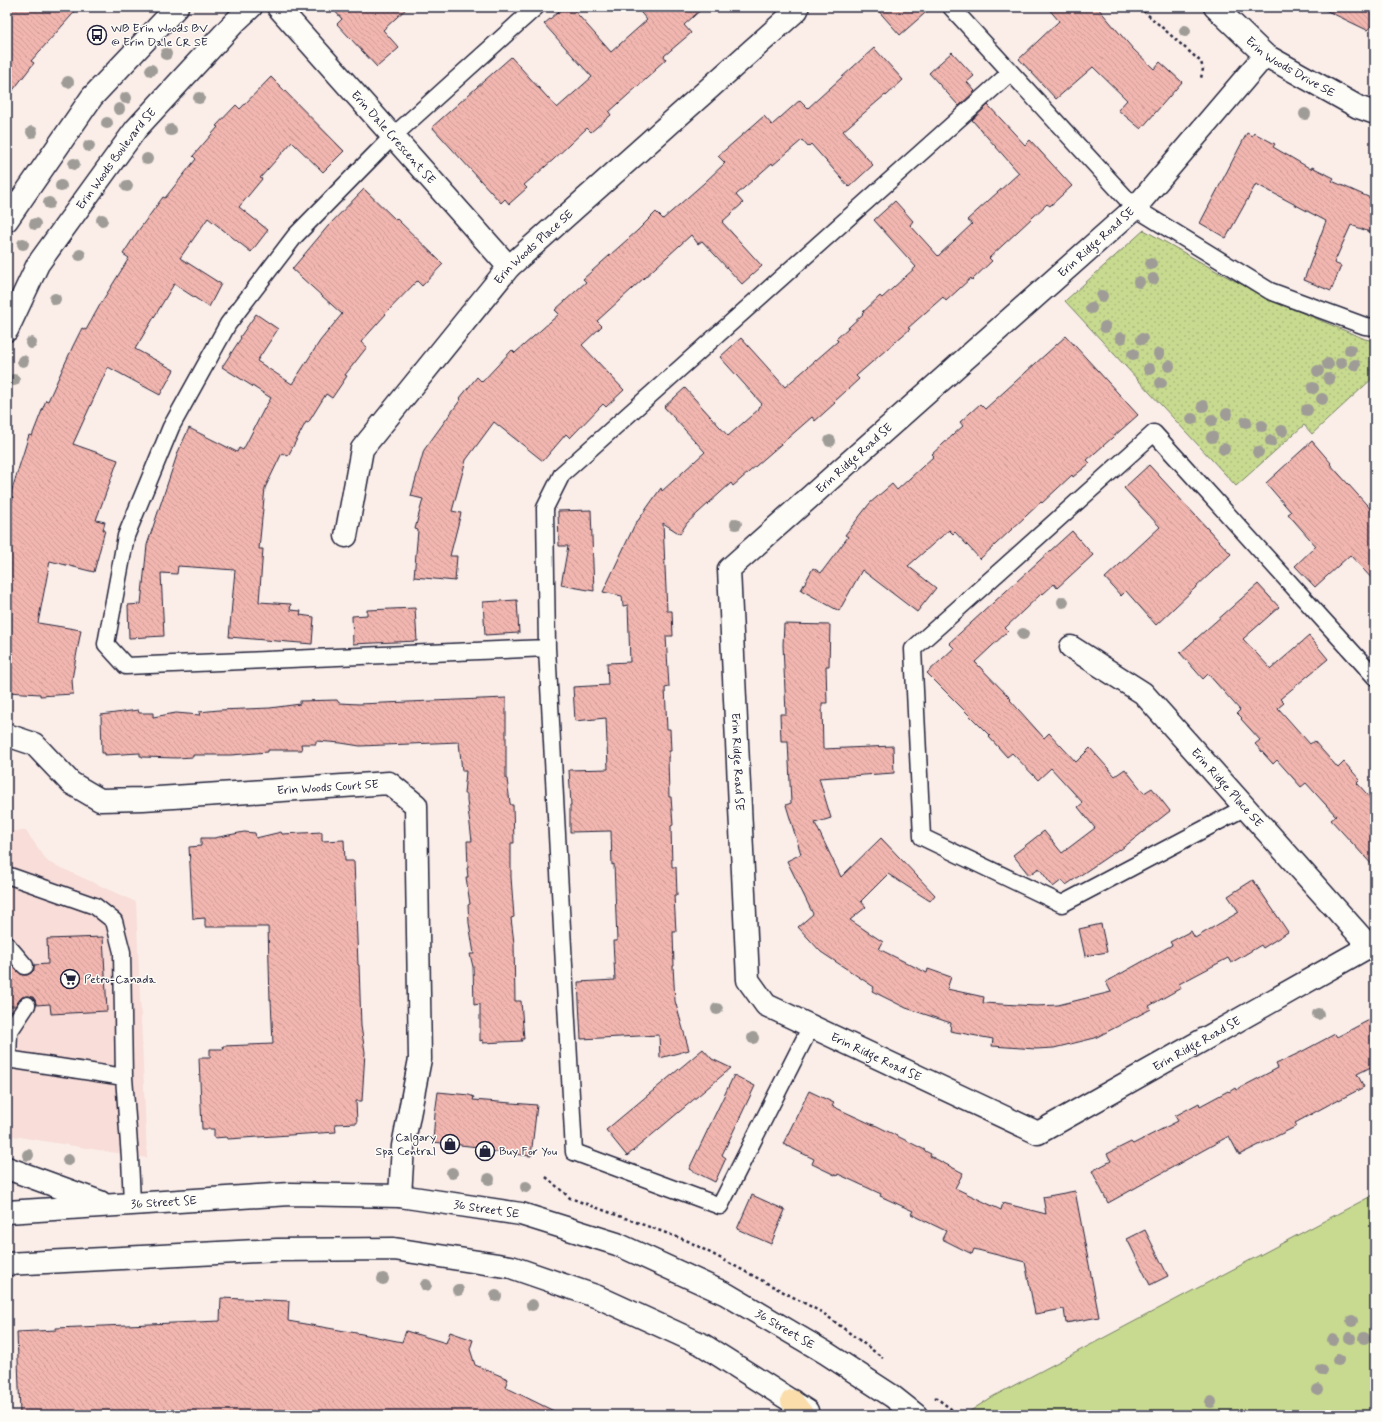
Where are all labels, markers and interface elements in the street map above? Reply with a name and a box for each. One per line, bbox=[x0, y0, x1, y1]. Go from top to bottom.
place label: WB Erin Woods BV @ Erin Dale CR SE bbox=[111, 21, 208, 51]
bus stop icon: WB Erin Woods BV @ Erin Dale CR SE bbox=[86, 24, 108, 46]
street label: Erin Woods Drive SE bbox=[1242, 34, 1337, 101]
street label: Erin Dale Crescent SE bbox=[347, 88, 439, 188]
street label: Erin Woods Boulevard SE bbox=[73, 105, 160, 213]
street label: Erin Ridge Road SE bbox=[1055, 204, 1139, 282]
street label: Erin Woods Place SE bbox=[491, 206, 577, 288]
street label: Erin Ridge Road SE bbox=[813, 420, 897, 498]
street label: Erin Ridge Road SE bbox=[727, 712, 747, 811]
street label: Erin Ridge Place SE bbox=[1187, 745, 1266, 831]
street label: Erin Woods Court SE bbox=[277, 777, 379, 799]
supermarket icon: Petro-Canada bbox=[59, 968, 81, 990]
place label: Petro-Canada bbox=[84, 972, 156, 988]
street label: Erin Ridge Road SE bbox=[1150, 1013, 1244, 1076]
street label: Erin Ridge Road SE bbox=[828, 1030, 923, 1086]
place label: Calgary Spa Central bbox=[376, 1130, 436, 1160]
shop icon: Calgary Spa Central bbox=[439, 1133, 461, 1155]
shop icon: Buy For You bbox=[474, 1140, 496, 1162]
place label: Buy For You bbox=[499, 1144, 558, 1160]
street label: 36 Street SE bbox=[130, 1193, 197, 1213]
street label: 36 Street SE bbox=[452, 1197, 520, 1223]
street label: 36 Street SE bbox=[752, 1306, 817, 1353]

